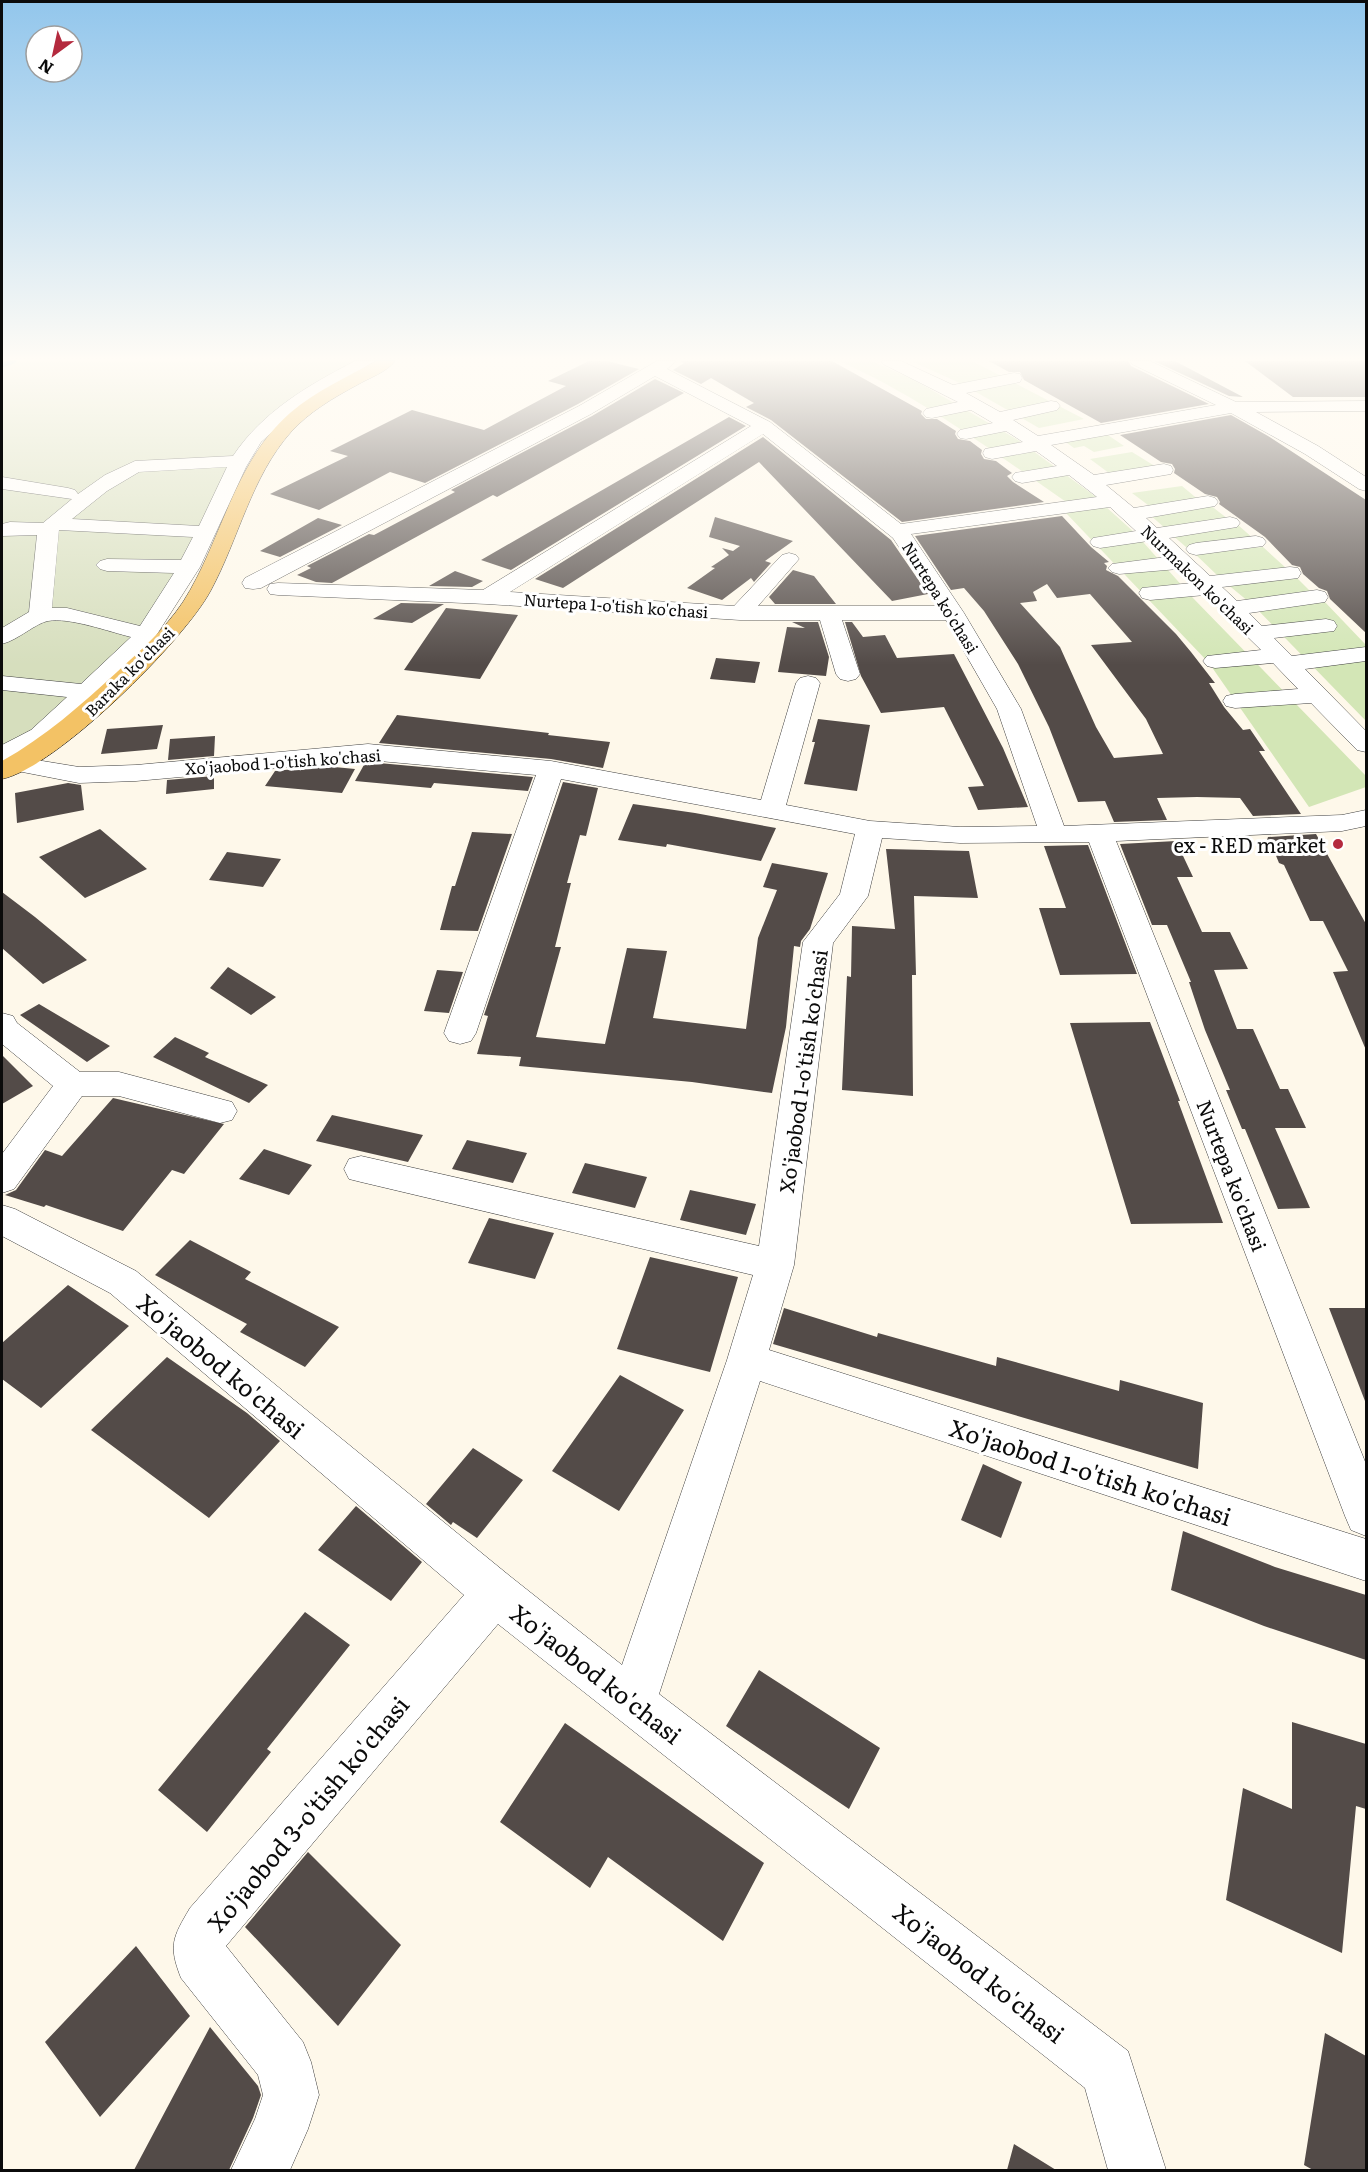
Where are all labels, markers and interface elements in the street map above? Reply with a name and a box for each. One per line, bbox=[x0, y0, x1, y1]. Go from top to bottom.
north arrow bbox=[24, 24, 84, 84]
text: N bbox=[33, 54, 57, 81]
street label: Nurmakon ko'chasi bbox=[1136, 519, 1260, 639]
street label: Nurtepa ko'chasi bbox=[897, 536, 985, 658]
street label: Nurtepa 1-o'tish ko'chasi bbox=[523, 587, 709, 623]
street label: Baraka ko'chasi bbox=[79, 621, 179, 721]
street label: Xo'jaobod 1-o'tish ko'chasi bbox=[184, 742, 382, 780]
place label: ex - RED market bbox=[1174, 829, 1326, 859]
marker: ex - RED market bbox=[1331, 837, 1345, 851]
street label: Xo'jaobod 1-o'tish ko'chasi bbox=[770, 947, 834, 1195]
street label: Nurtepa ko'chasi bbox=[1190, 1095, 1276, 1255]
street label: Xo'jaobod ko'chasi bbox=[131, 1284, 313, 1446]
street label: Xo'jaobod 1-o'tish ko'chasi bbox=[946, 1409, 1236, 1533]
street label: Xo'jaobod ko'chasi bbox=[504, 1595, 690, 1751]
street label: Xo'jaobod 3-o'tish ko'chasi bbox=[198, 1688, 416, 1938]
street label: Xo'jaobod ko'chasi bbox=[887, 1894, 1073, 2050]

